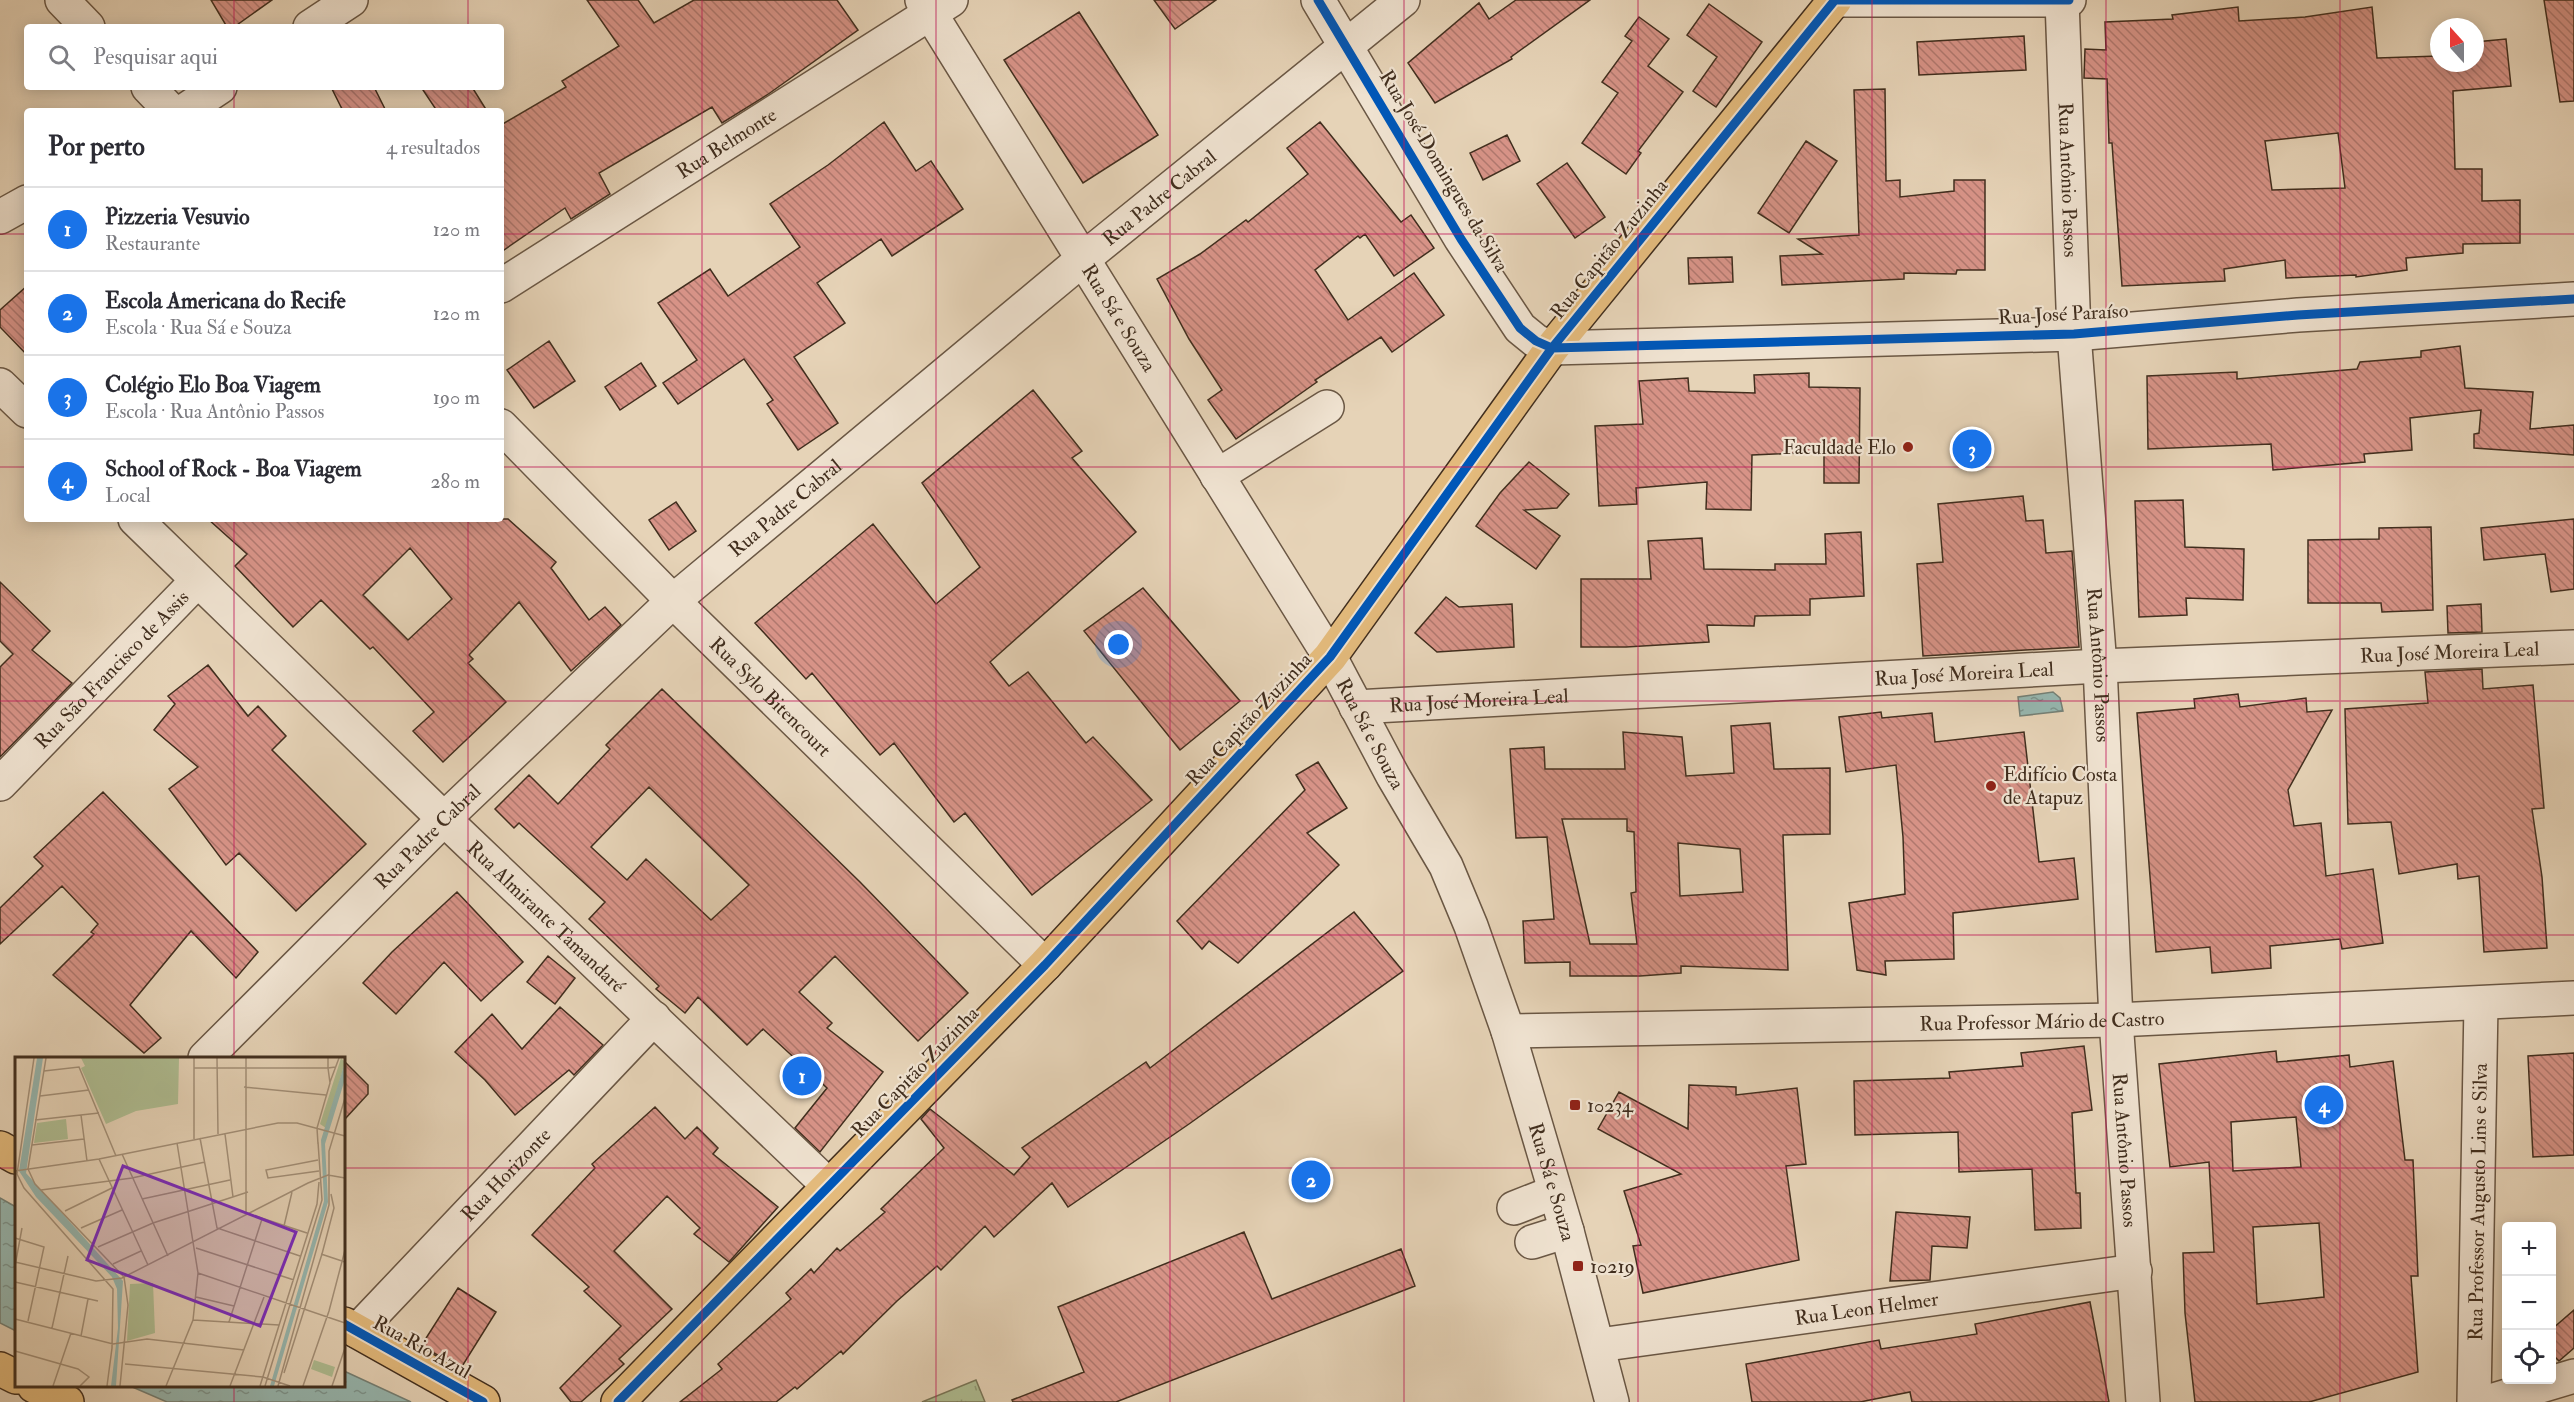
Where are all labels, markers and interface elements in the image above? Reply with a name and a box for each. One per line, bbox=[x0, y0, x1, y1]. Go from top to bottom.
north arrow bbox=[2430, 18, 2484, 72]
search box bbox=[24, 24, 504, 90]
icon: search bbox=[45, 41, 78, 74]
text: Pesquisar aqui bbox=[93, 43, 218, 71]
street label: Rua José Domingues da Silva bbox=[1374, 66, 1515, 277]
street label: Rua Belmonte bbox=[672, 102, 781, 184]
street label: Rua Antônio Passos bbox=[2053, 102, 2084, 258]
text: Por perto bbox=[48, 131, 145, 163]
text: 4 resultados bbox=[386, 135, 480, 160]
street label: Rua Padre Cabral bbox=[1097, 144, 1221, 251]
street label: Rua Capitão Zuzinha bbox=[1545, 173, 1674, 325]
text: Pizzeria Vesuvio bbox=[105, 203, 250, 231]
text: 1 bbox=[64, 217, 71, 242]
text: 120 m bbox=[433, 217, 480, 242]
text: Restaurante bbox=[105, 231, 200, 256]
street label: Rua Sá e Souza bbox=[1076, 259, 1163, 377]
text: Escola Americana do Recife bbox=[105, 287, 346, 315]
street label: Rua José Paraíso bbox=[1997, 298, 2129, 330]
text: 2 bbox=[62, 301, 73, 326]
text: 120 m bbox=[433, 301, 480, 326]
text: Escola · Rua Sá e Souza bbox=[105, 315, 292, 340]
text: Colégio Elo Boa Viagem bbox=[105, 371, 321, 399]
text: 3 bbox=[64, 385, 71, 410]
text: 190 m bbox=[433, 385, 480, 410]
text: Escola · Rua Antônio Passos bbox=[105, 399, 324, 424]
pin: 3 bbox=[1952, 426, 1992, 472]
place label: Faculdade Elo bbox=[1783, 435, 1896, 460]
marker: Faculdade Elo bbox=[1901, 440, 1915, 454]
street label: Rua Padre Cabral bbox=[723, 453, 847, 562]
text: School of Rock - Boa Viagem bbox=[105, 455, 362, 483]
text: 4 bbox=[62, 469, 73, 494]
text: 280 m bbox=[430, 469, 480, 494]
text: Local bbox=[105, 483, 151, 508]
street label: Rua São Francisco de Assis bbox=[29, 585, 194, 754]
street label: Rua Antônio Passos bbox=[2081, 587, 2116, 743]
your location bbox=[1104, 630, 1133, 659]
street label: Rua Sylo Bitencourt bbox=[704, 631, 837, 762]
street label: Rua José Moreira Leal bbox=[2359, 636, 2540, 668]
street label: Rua Capitão Zuzinha bbox=[1181, 647, 1318, 791]
street label: Rua José Moreira Leal bbox=[1874, 656, 2054, 691]
street label: Rua Sá e Souza bbox=[1331, 674, 1411, 794]
street label: Rua José Moreira Leal bbox=[1388, 683, 1569, 718]
place label: Edifício Costa de Atapuz bbox=[2003, 762, 2118, 811]
street label: Rua Padre Cabral bbox=[369, 778, 486, 894]
marker: Edifício Costa de Atapuz bbox=[1984, 779, 1998, 793]
street label: Rua Almirante Tamandaré bbox=[462, 835, 631, 998]
street label: Rua Capitão Zuzinha bbox=[846, 1001, 985, 1144]
street label: Rua Professor Mário de Castro bbox=[1919, 1005, 2165, 1036]
pin: 1 bbox=[782, 1054, 822, 1098]
inset map bbox=[15, 1057, 345, 1387]
street label: Rua Professor Augusto Lins e Silva bbox=[2463, 1062, 2492, 1341]
street label: Rua Antônio Passos bbox=[2107, 1072, 2143, 1228]
pin: 4 bbox=[2304, 1082, 2344, 1128]
place label: 10234 bbox=[1587, 1093, 1634, 1118]
marker: 10234 bbox=[1568, 1098, 1582, 1112]
street label: Rua Sá e Souza bbox=[1523, 1120, 1582, 1244]
street label: Rua Horizonte bbox=[455, 1122, 556, 1226]
pin: 2 bbox=[1292, 1158, 1330, 1202]
map controls bbox=[2502, 1222, 2556, 1384]
button: + bbox=[2502, 1222, 2556, 1276]
place label: 10219 bbox=[1590, 1254, 1635, 1279]
marker: 10219 bbox=[1571, 1259, 1585, 1273]
button: − bbox=[2502, 1276, 2556, 1330]
street label: Rua Leon Helmer bbox=[1793, 1286, 1940, 1330]
street label: Rua Rio Azul bbox=[369, 1310, 475, 1384]
button: locate bbox=[2502, 1330, 2556, 1384]

